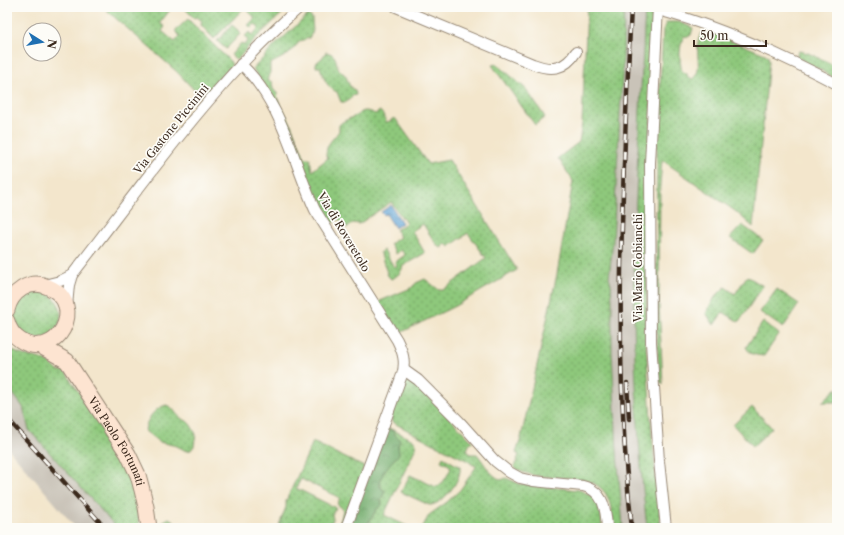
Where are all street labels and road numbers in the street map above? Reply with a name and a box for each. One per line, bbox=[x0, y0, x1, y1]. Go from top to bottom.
street label: Via Gastone Piccinini bbox=[130, 81, 212, 178]
street label: Via di Roveretolo bbox=[314, 189, 373, 275]
street label: Via Mario Cobianchi bbox=[631, 213, 645, 323]
street label: Via Paolo Fortunati bbox=[85, 393, 148, 488]

